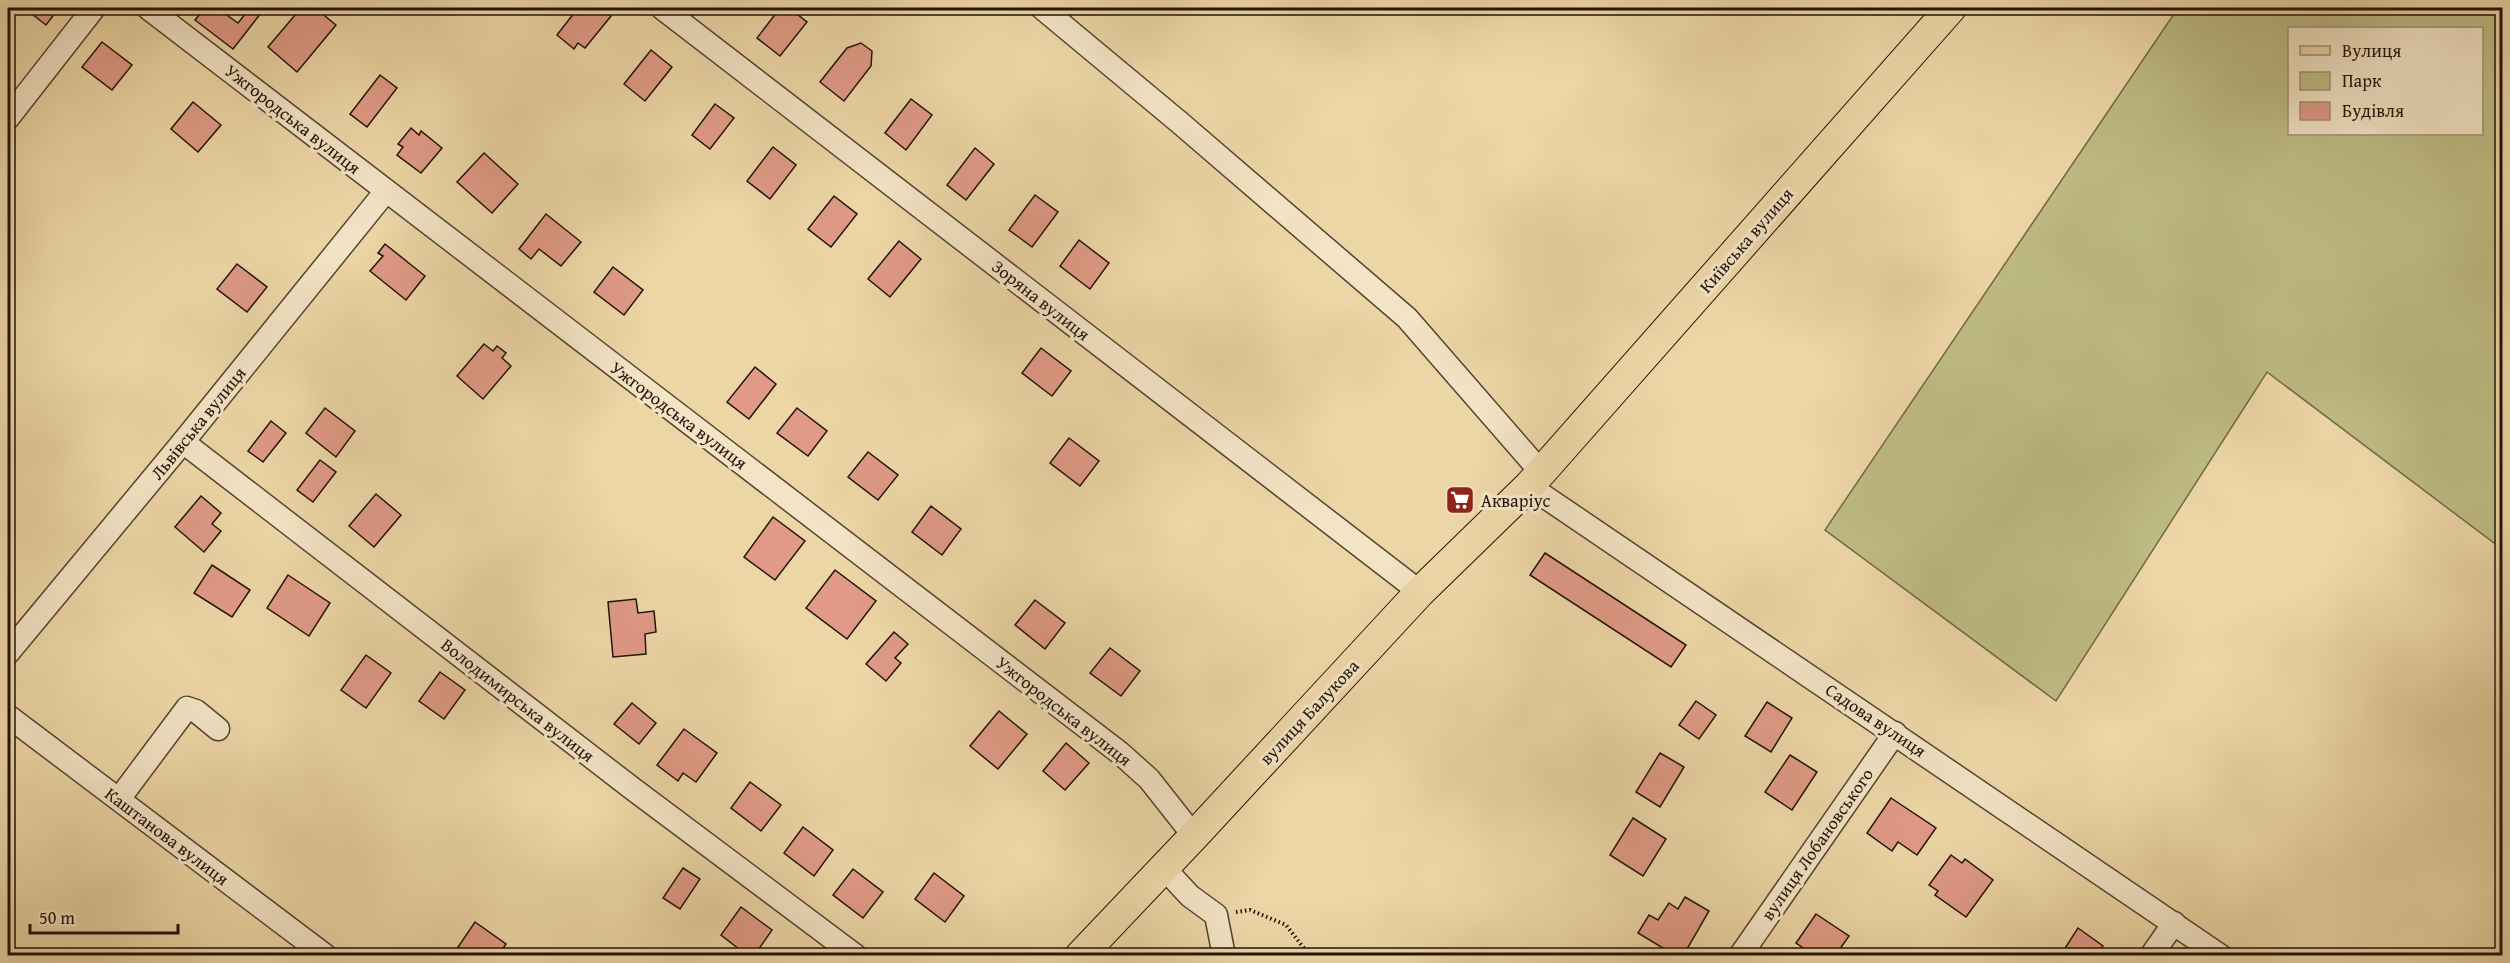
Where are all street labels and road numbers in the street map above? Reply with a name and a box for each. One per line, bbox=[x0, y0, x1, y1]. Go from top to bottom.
street label: Ужгородська вулиця bbox=[219, 57, 367, 181]
street label: Київська вулиця bbox=[1692, 181, 1800, 299]
street label: Зоряна вулиця bbox=[986, 253, 1096, 347]
street label: Ужгородська вулиця bbox=[605, 354, 753, 476]
street label: Львівська вулиця bbox=[144, 361, 252, 485]
street label: Володимирська вулиця bbox=[435, 631, 601, 769]
street label: Ужгородська вулиця bbox=[990, 649, 1138, 773]
street label: вулиця Балукова bbox=[1253, 653, 1365, 771]
street label: Садова вулиця bbox=[1820, 676, 1932, 764]
street label: вулиця Лобановського bbox=[1754, 762, 1880, 926]
street label: Каштанова вулиця bbox=[99, 780, 235, 892]

